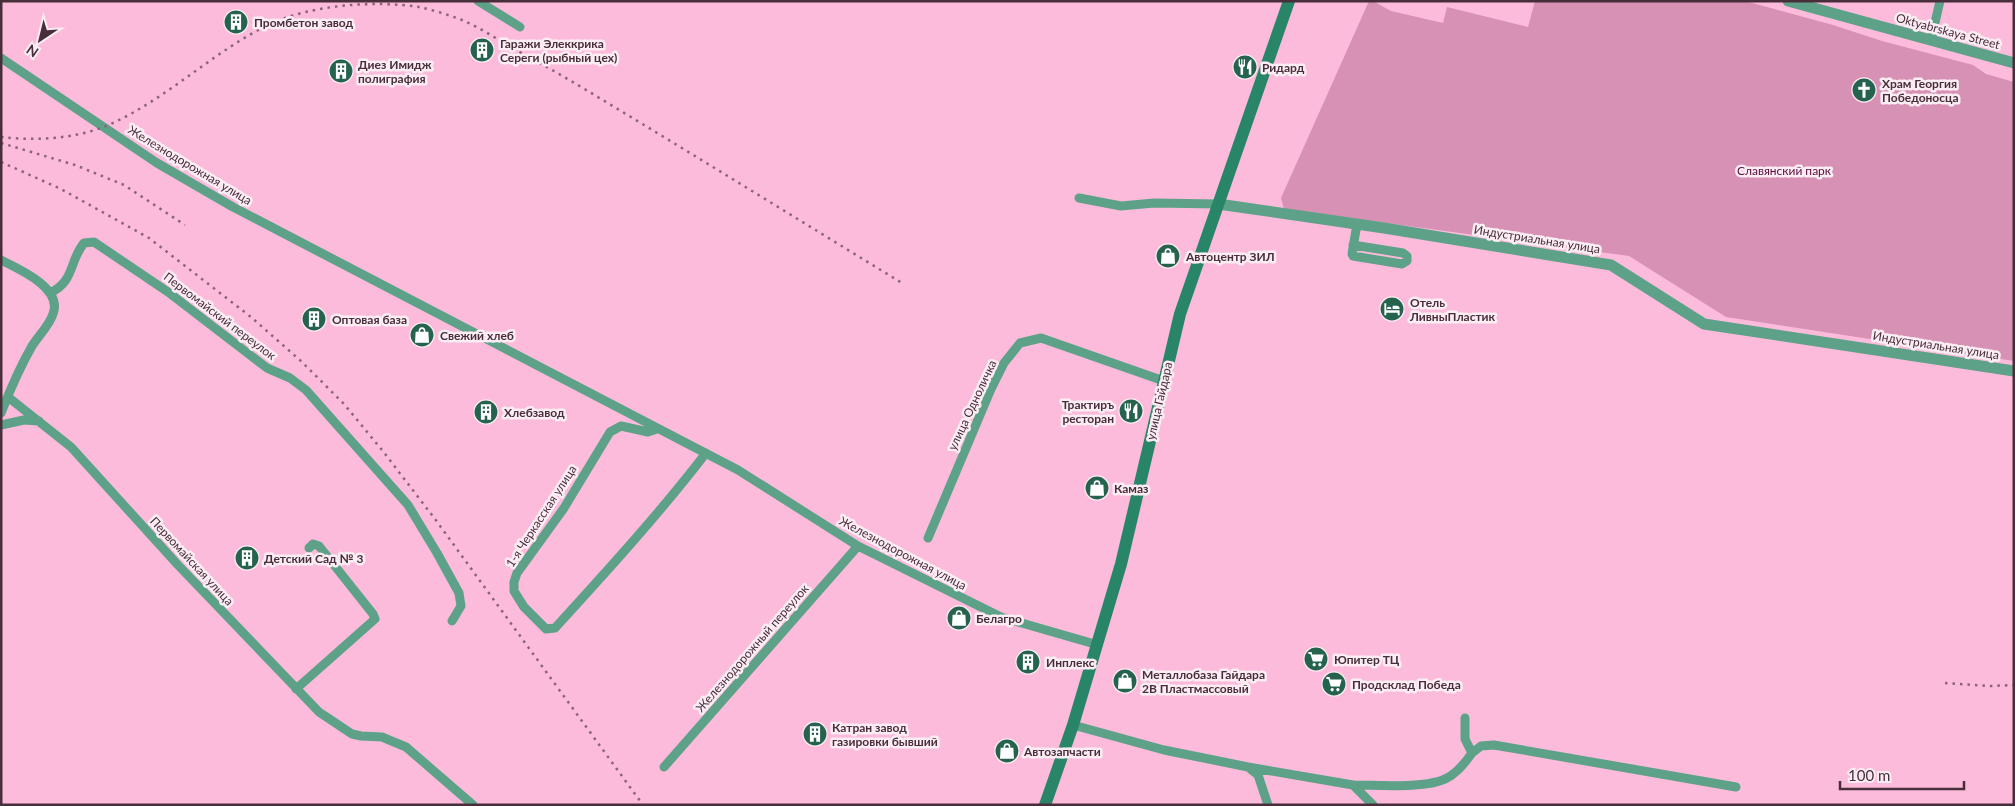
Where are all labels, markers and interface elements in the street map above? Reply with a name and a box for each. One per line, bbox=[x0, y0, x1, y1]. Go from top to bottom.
building icon: Промбетон завод bbox=[223, 9, 249, 35]
street label: Oktyabrskaya Street bbox=[1894, 10, 2002, 52]
north arrow bbox=[15, 15, 65, 65]
place label: Промбетон завод bbox=[254, 15, 353, 30]
place label: Гаражи Элеккрика Сереги (рыбный цех) bbox=[500, 36, 617, 65]
building icon: Гаражи Элеккрика Сереги (рыбный цех) bbox=[469, 37, 495, 63]
text: N bbox=[23, 41, 42, 61]
restaurant icon: Ридард bbox=[1232, 54, 1258, 80]
place label: Диез Имидж полиграфия bbox=[358, 57, 432, 86]
building icon: Диез Имидж полиграфия bbox=[328, 58, 354, 84]
place label: Ридард bbox=[1262, 60, 1305, 75]
place label: Храм Георгия Победоносца bbox=[1882, 76, 1959, 105]
church icon: Храм Георгия Победоносца bbox=[1851, 77, 1877, 103]
street label: Железнодорожная улица bbox=[125, 122, 255, 208]
park label: Славянский парк bbox=[1737, 163, 1832, 178]
street label: Индустриальная улица bbox=[1473, 222, 1601, 256]
shop icon: Автоцентр ЗИЛ bbox=[1155, 243, 1181, 269]
place label: Автоцентр ЗИЛ bbox=[1185, 249, 1275, 264]
street label: Первомайский переулок bbox=[161, 269, 280, 363]
place label: Отель ЛивныПластик bbox=[1409, 295, 1496, 324]
hotel icon: Отель ЛивныПластик bbox=[1379, 296, 1405, 322]
building icon: Оптовая база bbox=[301, 306, 327, 332]
place label: Оптовая база bbox=[332, 312, 407, 327]
shop icon: Свежий хлеб bbox=[409, 322, 435, 348]
place label: Свежий хлеб bbox=[440, 328, 514, 343]
street label: Индустриальная улица bbox=[1872, 328, 2000, 362]
street label: улица Одноличка bbox=[944, 357, 1000, 453]
street label: улица Гайдара bbox=[1143, 361, 1175, 441]
place label: Трактиръ ресторан bbox=[1062, 397, 1114, 426]
restaurant icon: Трактиръ ресторан bbox=[1118, 398, 1144, 424]
building icon: Хлебзавод bbox=[473, 399, 499, 425]
place label: Хлебзавод bbox=[504, 405, 565, 420]
street label: 1-я Черкасская улица bbox=[502, 462, 580, 570]
shop icon: Камаз bbox=[1084, 475, 1110, 501]
place label: Камаз bbox=[1114, 481, 1148, 496]
street label: Железнодорожная улица bbox=[837, 513, 969, 593]
street label: Первомайская улица bbox=[147, 514, 237, 608]
building icon: Детский Сад № 3 bbox=[234, 545, 260, 571]
place label: Детский Сад № 3 bbox=[264, 551, 364, 566]
street label: Железнодорожный переулок bbox=[692, 580, 812, 715]
shop icon: Белагро bbox=[946, 605, 972, 631]
place label: Белагро bbox=[976, 611, 1022, 626]
supermarket icon: Юпитер ТЦ bbox=[1303, 646, 1329, 672]
building icon: Инплекс bbox=[1015, 649, 1041, 675]
place label: Юпитер ТЦ bbox=[1334, 652, 1400, 667]
place label: Инплекс bbox=[1046, 655, 1095, 670]
place label: Металлобаза Гайдара 2В Пластмассовый bbox=[1142, 667, 1265, 696]
shop icon: Металлобаза Гайдара 2В Пластмассовый bbox=[1112, 668, 1138, 694]
supermarket icon: Продсклад Победа bbox=[1321, 671, 1347, 697]
place label: Продсклад Победа bbox=[1352, 677, 1461, 692]
place label: Катран завод газировки бывший bbox=[832, 720, 938, 749]
building icon: Катран завод газировки бывший bbox=[802, 721, 828, 747]
shop icon: Автозапчасти bbox=[994, 738, 1020, 764]
place label: Автозапчасти bbox=[1023, 744, 1101, 759]
scale bar bbox=[1840, 758, 1964, 790]
text: 100 m bbox=[1848, 766, 1890, 784]

